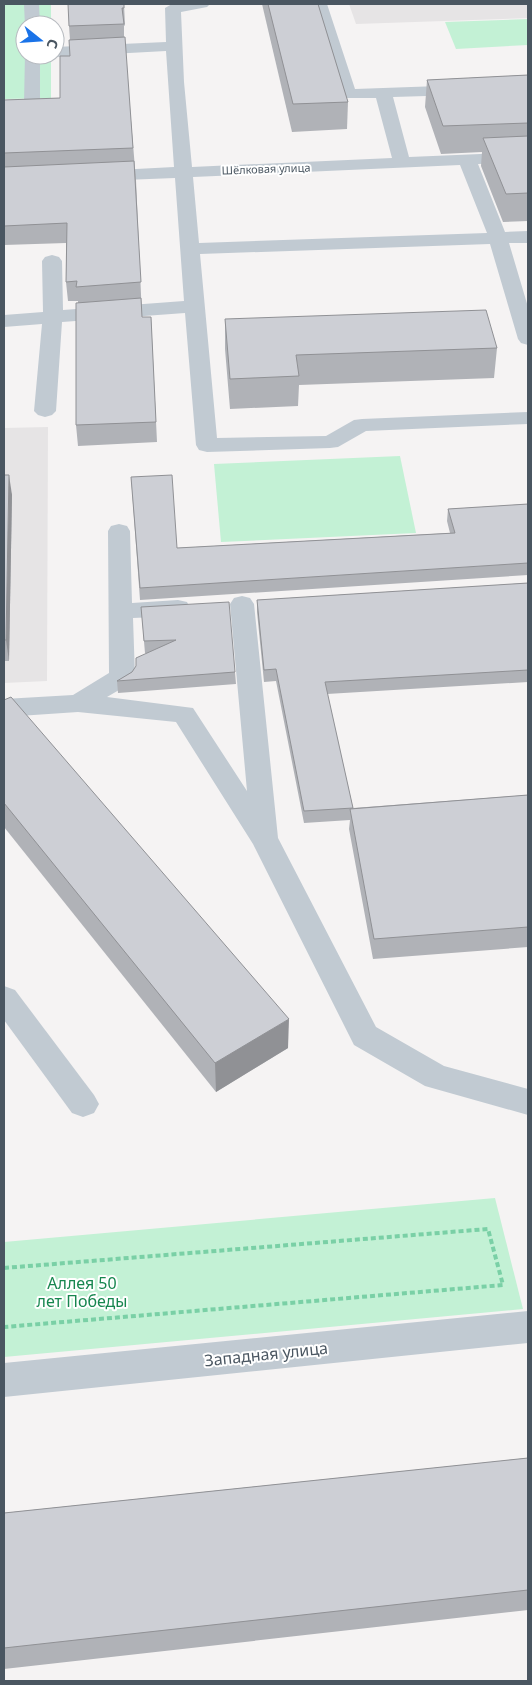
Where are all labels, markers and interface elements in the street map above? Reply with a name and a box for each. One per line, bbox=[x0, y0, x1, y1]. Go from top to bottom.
north arrow bbox=[15, 15, 65, 65]
text: С bbox=[43, 37, 63, 51]
street label: Шёлковая улица bbox=[221, 159, 311, 178]
park label: Аллея 50 лет Победы bbox=[37, 1272, 127, 1312]
street label: Западная улица bbox=[203, 1337, 329, 1371]

